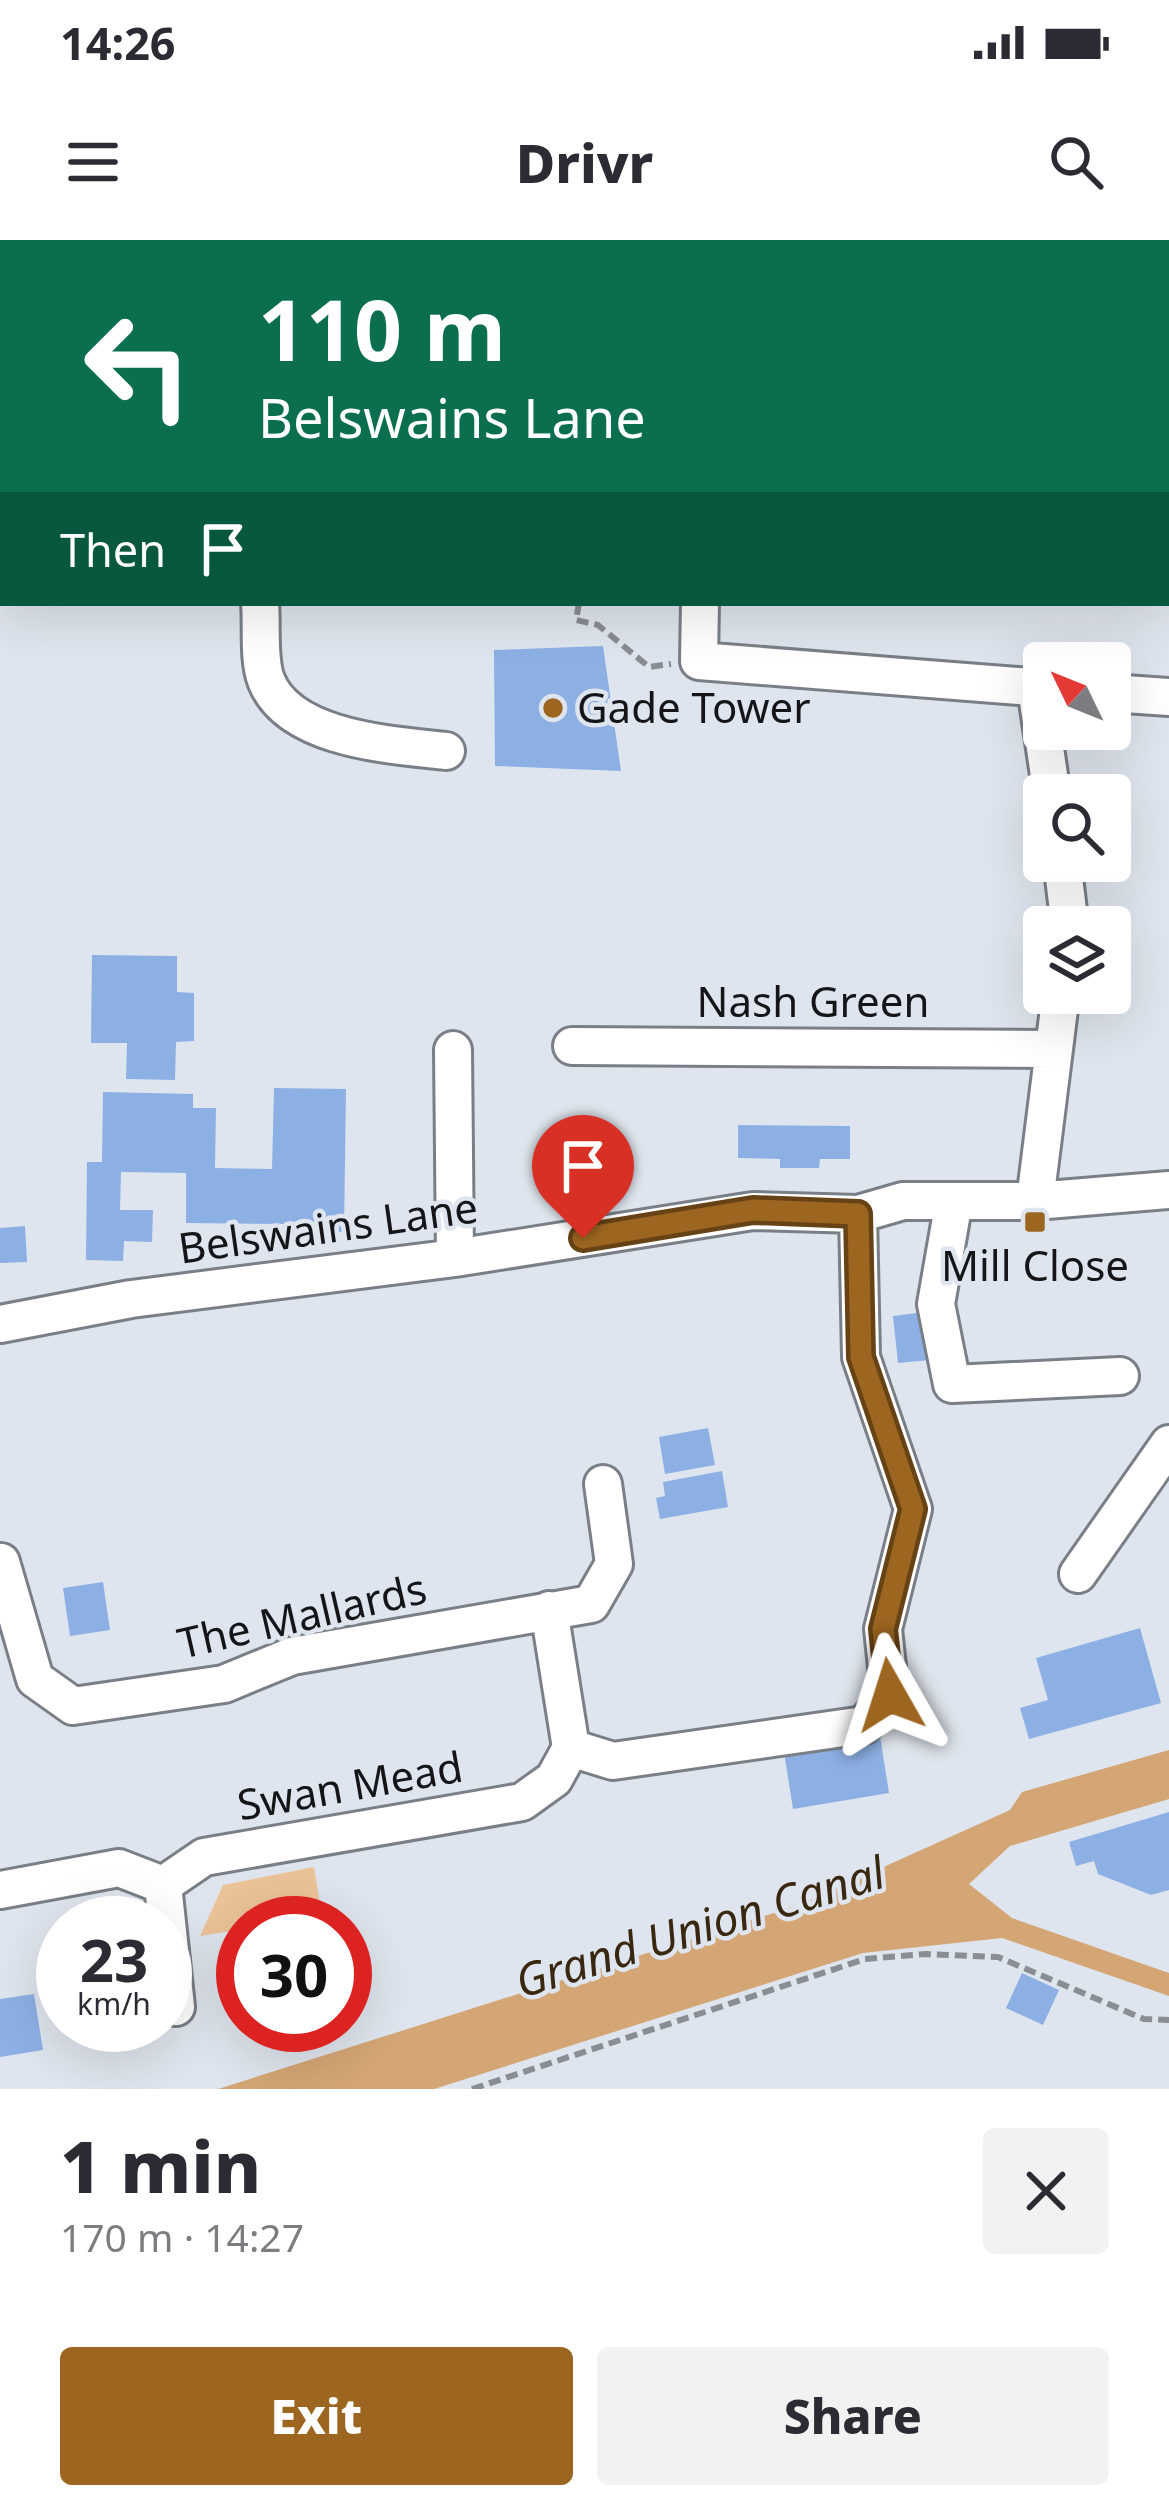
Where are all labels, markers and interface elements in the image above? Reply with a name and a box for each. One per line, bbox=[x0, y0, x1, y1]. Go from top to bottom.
text: 14:26 bbox=[60, 12, 176, 73]
text: Drivr bbox=[516, 125, 653, 199]
icon: menu bbox=[60, 129, 126, 195]
icon: search bbox=[1043, 129, 1109, 195]
text: 110 m bbox=[258, 271, 506, 386]
icon: left bbox=[60, 288, 216, 444]
text: Belswains Lane bbox=[258, 380, 646, 454]
icon: arrive bbox=[190, 516, 256, 582]
text: Then bbox=[60, 519, 166, 580]
north arrow bbox=[1023, 642, 1131, 750]
map controls bbox=[1023, 642, 1131, 1014]
place label: Gade Tower bbox=[577, 678, 811, 735]
marker: Gade Tower bbox=[540, 695, 566, 721]
button: search bbox=[1023, 774, 1131, 882]
button: layers bbox=[1023, 906, 1131, 1014]
street label: Nash Green bbox=[697, 972, 929, 1029]
pin bbox=[532, 1115, 634, 1238]
icon: arrive bbox=[550, 1133, 616, 1199]
street label: Belswains Lane bbox=[175, 1177, 481, 1276]
marker: Mill Close bbox=[1022, 1209, 1048, 1235]
place label: Mill Close bbox=[941, 1236, 1129, 1293]
street label: The Mallards bbox=[172, 1558, 431, 1671]
position arrow bbox=[827, 1632, 953, 1758]
street label: Swan Mead bbox=[233, 1737, 467, 1832]
water label: Grand Union Canal bbox=[507, 1840, 893, 2011]
speed limit sign: 30 bbox=[216, 1896, 372, 2052]
text: 23 bbox=[80, 1918, 148, 2000]
text: km/h bbox=[77, 1983, 151, 2024]
text: 1 min bbox=[60, 2116, 261, 2214]
button: close bbox=[983, 2128, 1109, 2254]
text: 170 m · 14:27 bbox=[60, 2210, 304, 2263]
button: Exit bbox=[60, 2347, 573, 2485]
button: Share bbox=[597, 2347, 1109, 2485]

